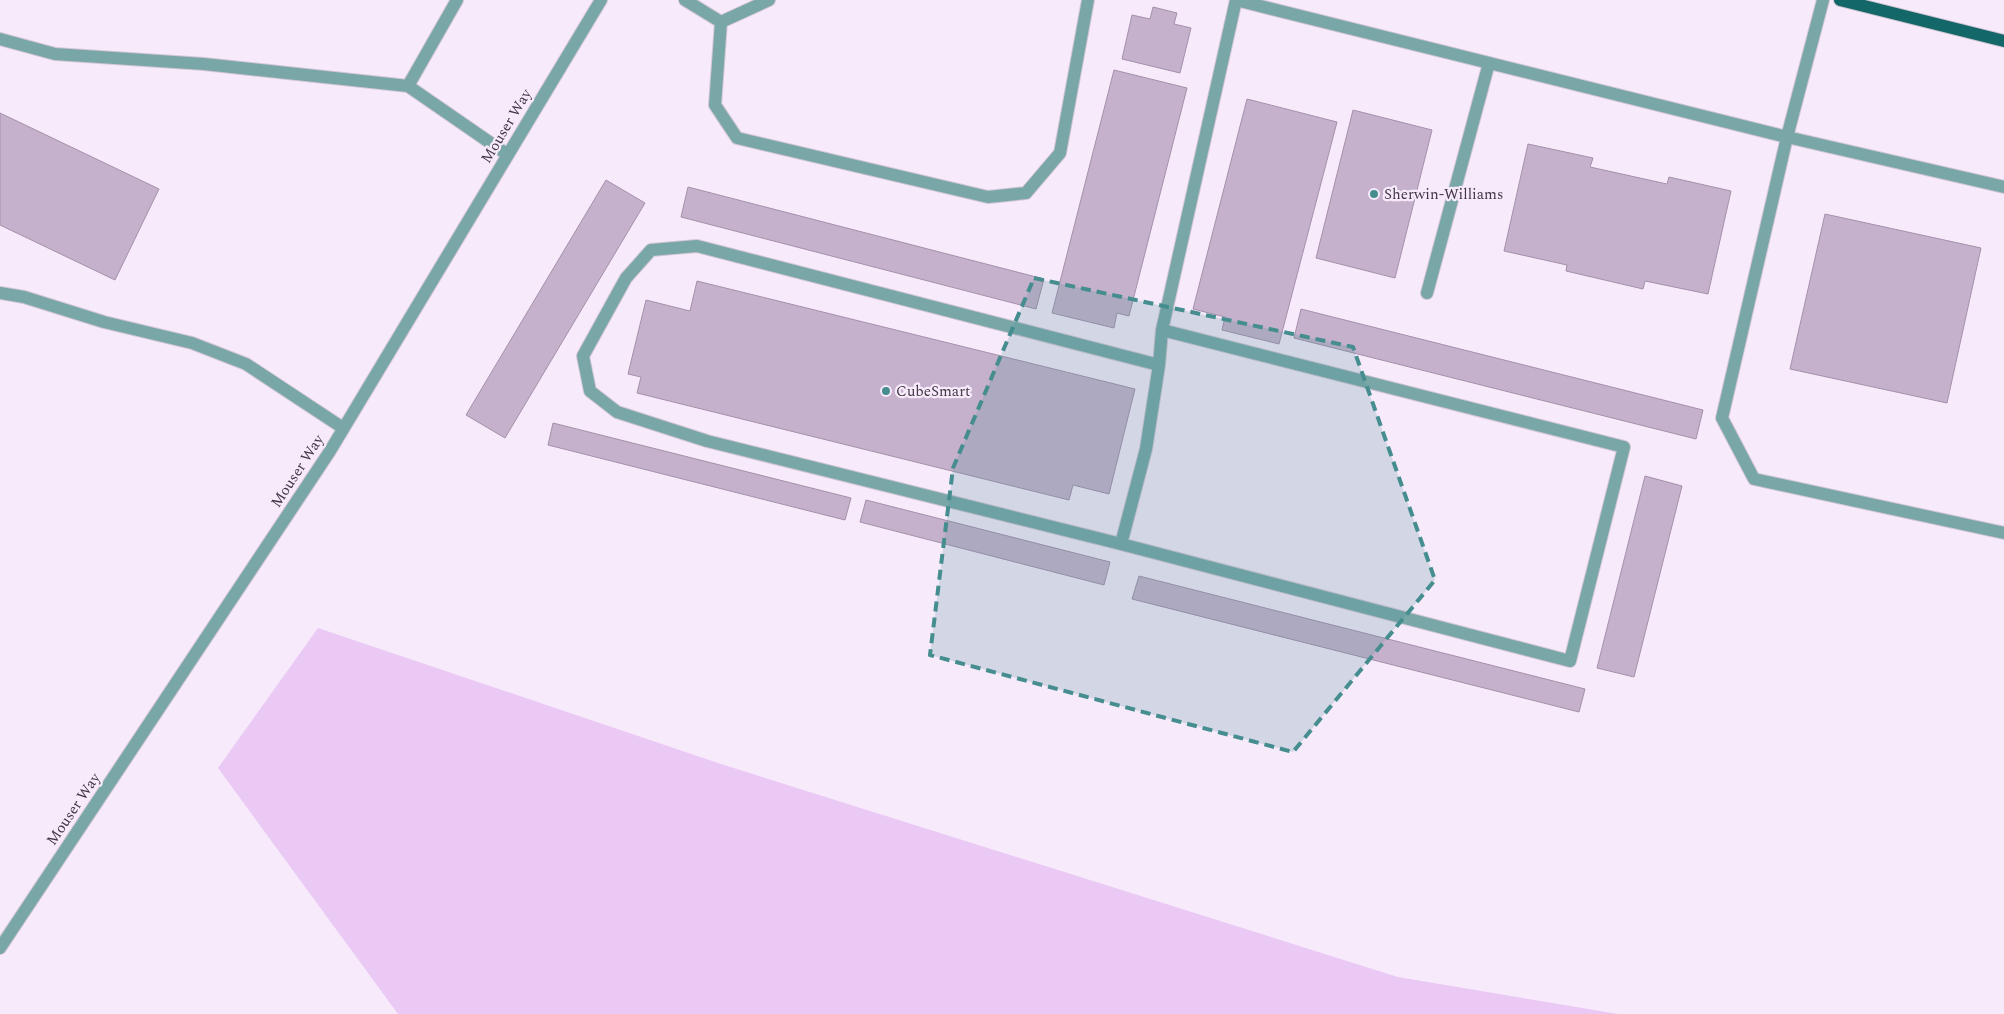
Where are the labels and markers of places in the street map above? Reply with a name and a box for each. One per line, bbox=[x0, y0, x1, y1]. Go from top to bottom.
place label: Sherwin-Williams bbox=[1384, 183, 1503, 206]
marker: Sherwin-Williams bbox=[1368, 188, 1380, 200]
place label: CubeSmart bbox=[896, 380, 970, 403]
marker: CubeSmart bbox=[880, 385, 892, 397]

